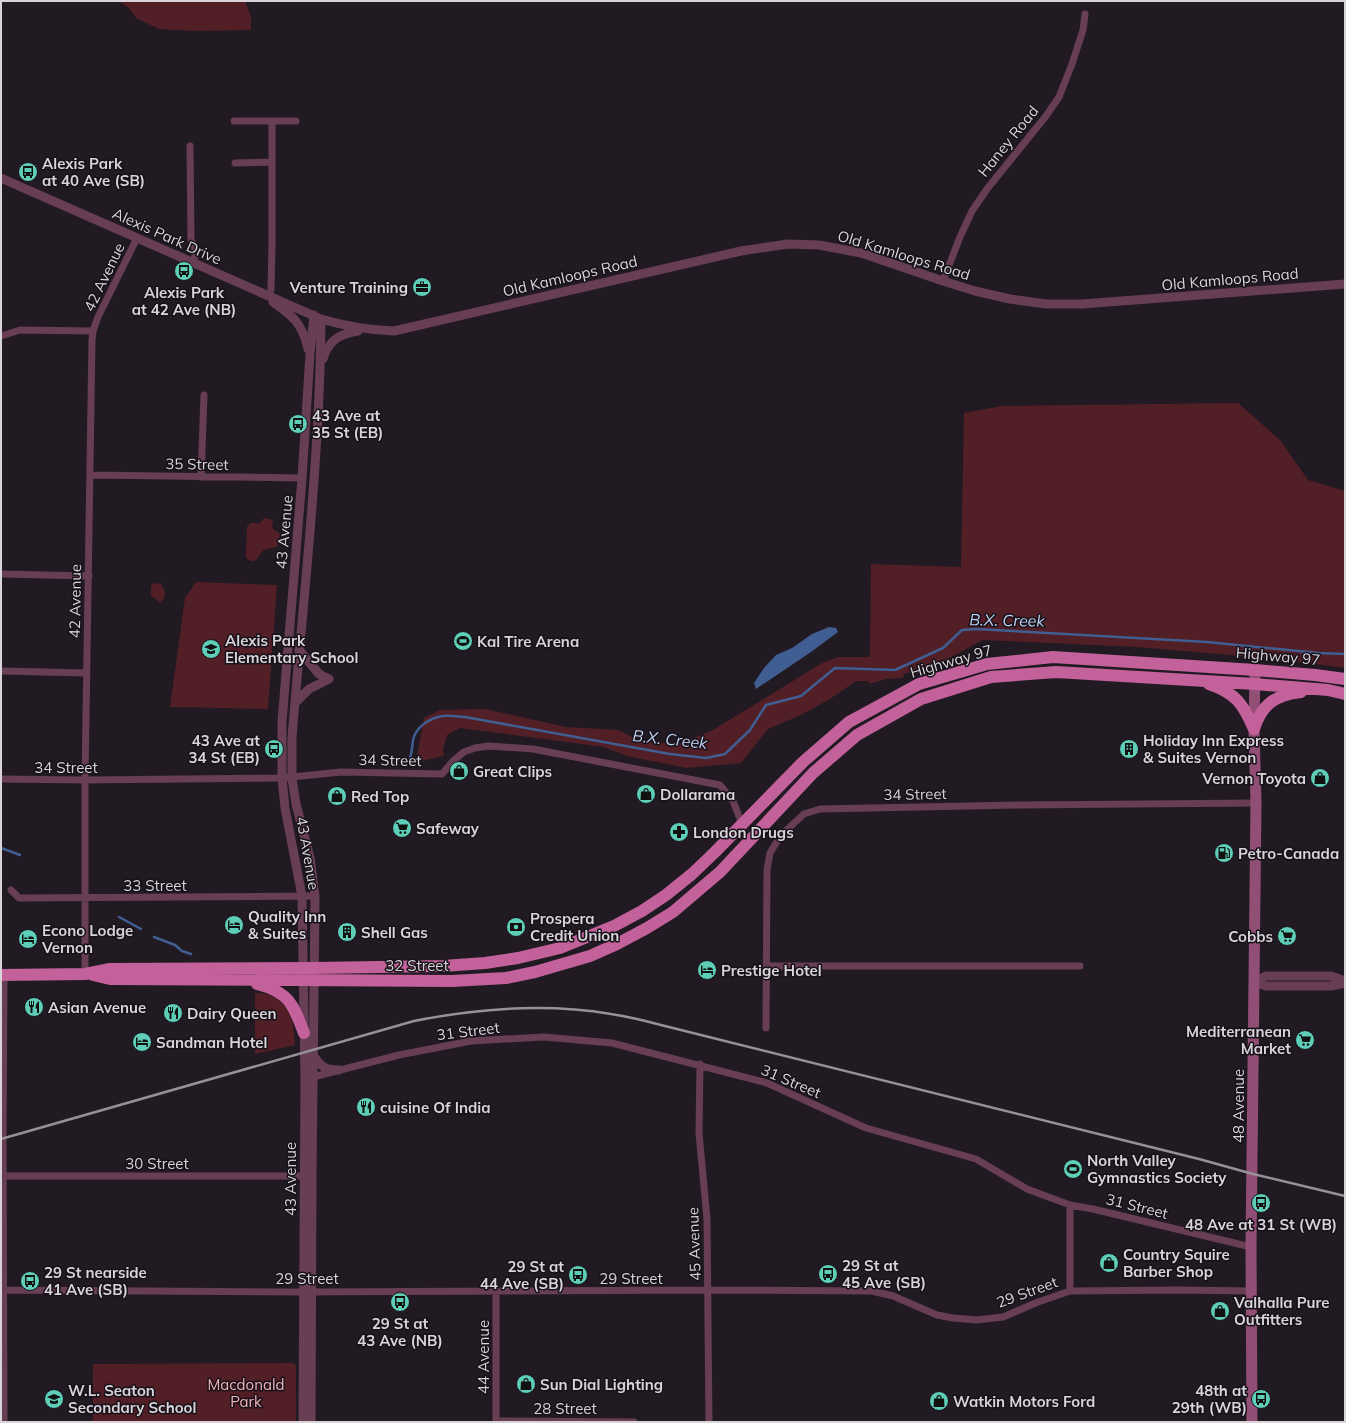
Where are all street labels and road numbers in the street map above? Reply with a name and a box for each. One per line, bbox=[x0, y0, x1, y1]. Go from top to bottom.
street label: Haney Road bbox=[974, 102, 1042, 180]
street label: Alexis Park Drive bbox=[110, 203, 224, 269]
street label: Old Kamloops Road bbox=[835, 226, 973, 284]
street label: 42 Avenue bbox=[79, 240, 129, 314]
street label: Old Kamloops Road bbox=[501, 251, 639, 301]
street label: Old Kamloops Road bbox=[1161, 264, 1299, 294]
street label: 35 Street bbox=[165, 454, 229, 474]
street label: 43 Avenue bbox=[271, 494, 297, 570]
street label: 42 Avenue bbox=[65, 564, 85, 638]
street label: Highway 97 bbox=[908, 640, 994, 682]
street label: Highway 97 bbox=[1235, 643, 1321, 669]
street label: 34 Street bbox=[358, 750, 422, 770]
street label: 34 Street bbox=[34, 758, 98, 777]
street label: 34 Street bbox=[883, 784, 947, 804]
street label: 43 Avenue bbox=[292, 815, 324, 891]
street label: 33 Street bbox=[123, 876, 187, 895]
street label: 32 Street bbox=[385, 956, 449, 975]
street label: 31 Street bbox=[435, 1018, 501, 1044]
street label: 31 Street bbox=[758, 1060, 824, 1102]
street label: 48 Avenue bbox=[1229, 1069, 1248, 1143]
street label: 43 Avenue bbox=[281, 1142, 300, 1216]
street label: 30 Street bbox=[125, 1154, 189, 1173]
street label: 31 Street bbox=[1104, 1189, 1170, 1223]
street label: 45 Avenue bbox=[683, 1207, 705, 1281]
street label: 29 Street bbox=[275, 1269, 339, 1288]
street label: 29 Street bbox=[599, 1269, 663, 1288]
street label: 29 Street bbox=[994, 1272, 1060, 1312]
street label: 44 Avenue bbox=[474, 1320, 493, 1394]
street label: 28 Street bbox=[533, 1399, 597, 1418]

